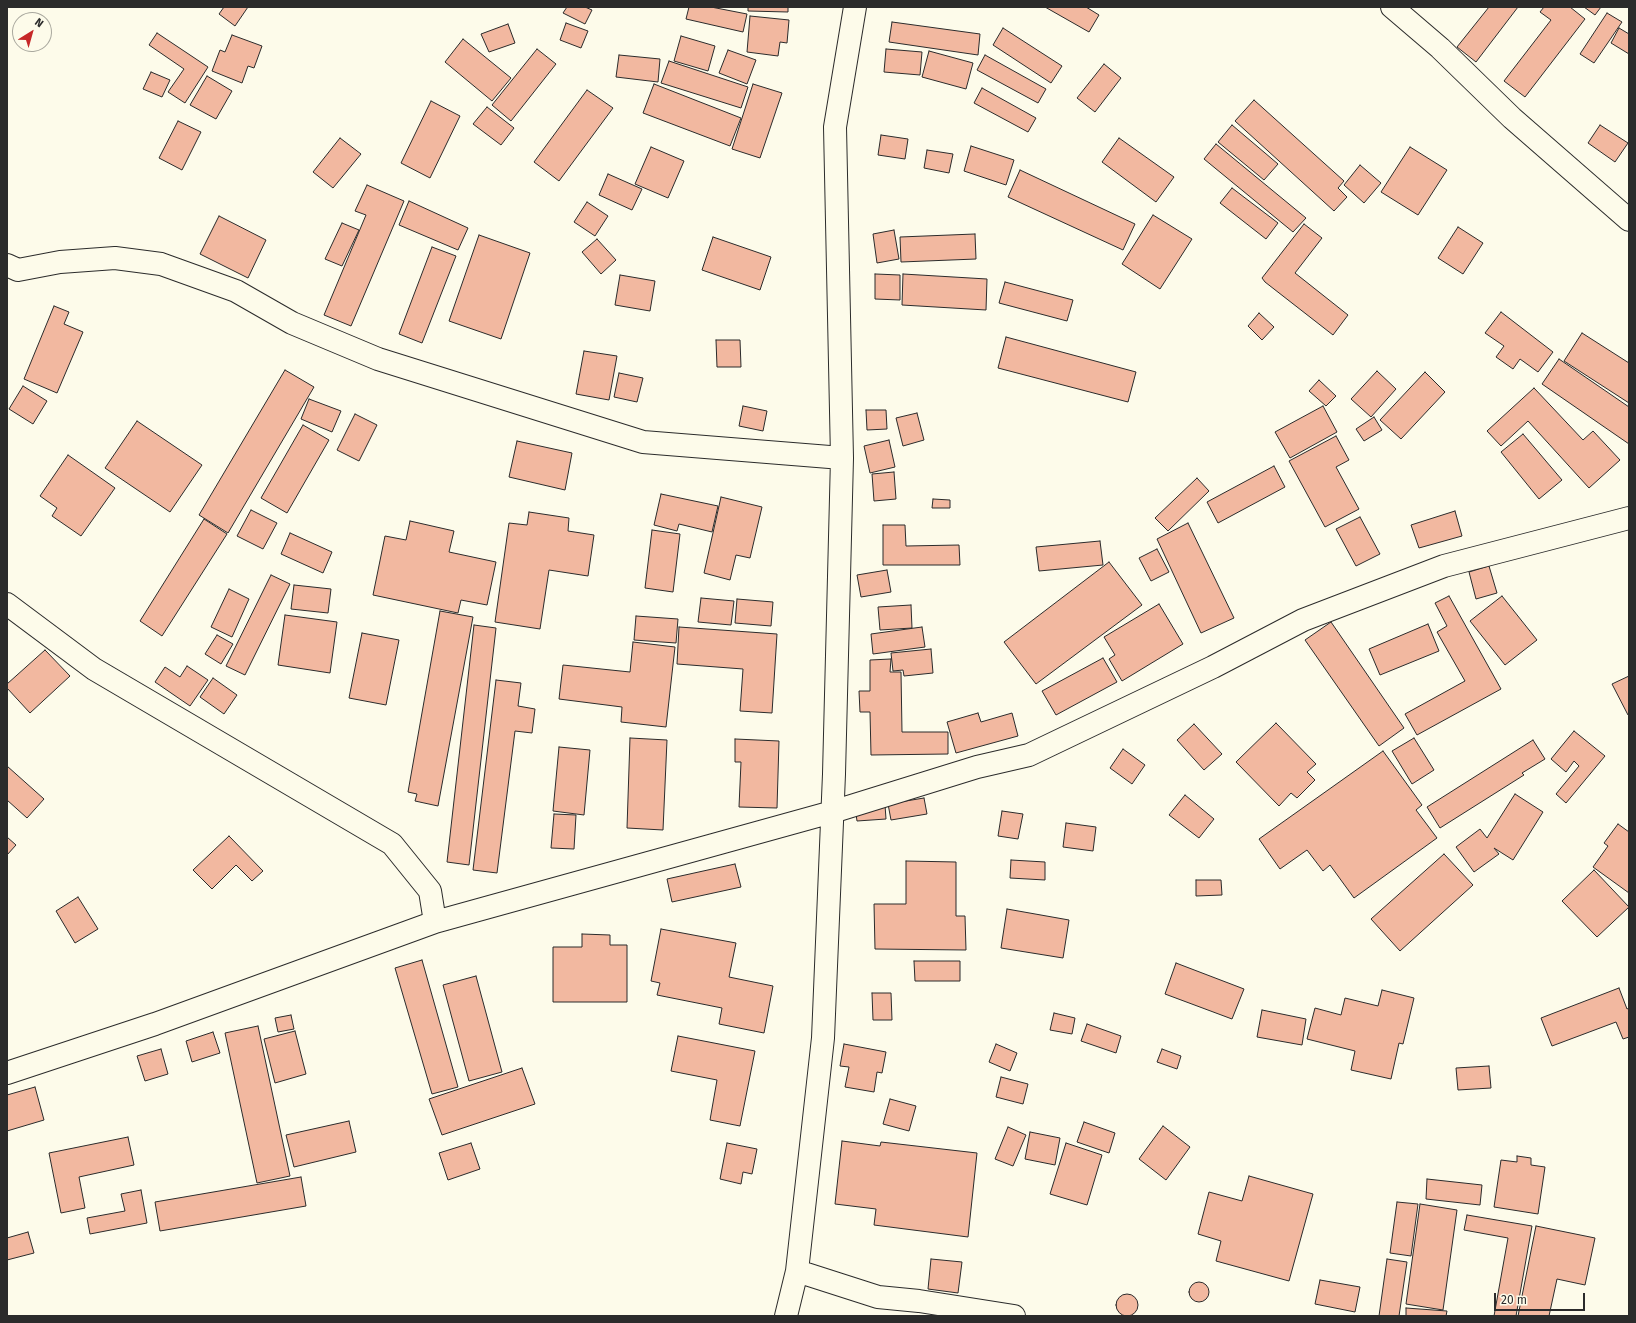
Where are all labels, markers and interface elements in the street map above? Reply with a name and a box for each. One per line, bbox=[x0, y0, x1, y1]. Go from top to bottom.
north arrow bbox=[12, 12, 52, 52]
text: N bbox=[32, 15, 46, 30]
scale bar bbox=[1496, 1285, 1587, 1311]
text: 20 m bbox=[1501, 1293, 1527, 1307]

